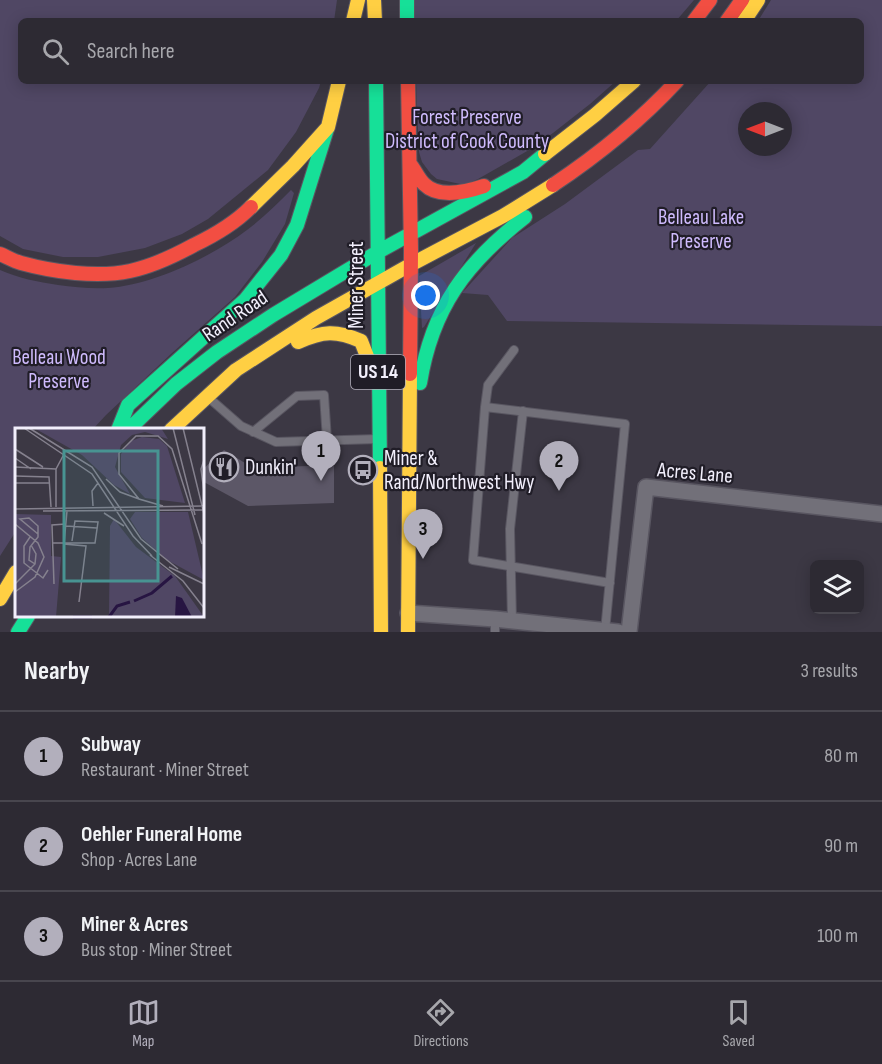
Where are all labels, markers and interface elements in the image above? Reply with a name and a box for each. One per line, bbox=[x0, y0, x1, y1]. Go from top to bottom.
search box bbox=[18, 18, 864, 84]
icon: search bbox=[39, 35, 72, 68]
text: Search here bbox=[87, 38, 174, 65]
north arrow bbox=[738, 102, 792, 156]
park label: Forest Preserve District of Cook County bbox=[385, 105, 549, 154]
park label: Belleau Lake Preserve bbox=[658, 205, 744, 254]
street label: Miner Street bbox=[344, 241, 369, 329]
your location bbox=[411, 281, 440, 310]
street label: Rand Road bbox=[198, 285, 272, 347]
park label: Belleau Wood Preserve bbox=[12, 345, 106, 394]
road number: US 14 bbox=[351, 355, 405, 389]
inset map bbox=[15, 428, 204, 617]
pin: 1 bbox=[302, 432, 340, 481]
pin: 2 bbox=[540, 442, 578, 491]
place label: Miner & Rand/Northwest Hwy bbox=[384, 446, 534, 495]
restaurant icon: Dunkin' bbox=[208, 451, 240, 483]
bus stop icon: Miner & Rand/Northwest Hwy bbox=[347, 454, 379, 486]
place label: Dunkin' bbox=[245, 455, 297, 480]
street label: Acres Lane bbox=[655, 457, 734, 489]
pin: 3 bbox=[404, 510, 442, 559]
map controls bbox=[810, 560, 864, 614]
button: layers bbox=[810, 560, 864, 614]
text: Nearby bbox=[24, 656, 90, 687]
text: 3 results bbox=[801, 659, 858, 683]
text: Subway bbox=[81, 731, 141, 758]
text: 1 bbox=[40, 744, 47, 768]
text: 80 m bbox=[824, 744, 858, 768]
text: Restaurant · Miner Street bbox=[81, 758, 249, 782]
text: Oehler Funeral Home bbox=[81, 821, 242, 848]
text: 2 bbox=[39, 834, 48, 858]
text: 90 m bbox=[824, 834, 858, 858]
text: Shop · Acres Lane bbox=[81, 848, 197, 872]
text: Miner & Acres bbox=[81, 911, 188, 938]
text: 3 bbox=[39, 924, 48, 948]
text: 100 m bbox=[817, 924, 858, 948]
text: Bus stop · Miner Street bbox=[81, 938, 232, 962]
tab: Map bbox=[127, 996, 160, 1051]
tab: Directions bbox=[413, 996, 469, 1051]
tab: Saved bbox=[722, 996, 755, 1051]

